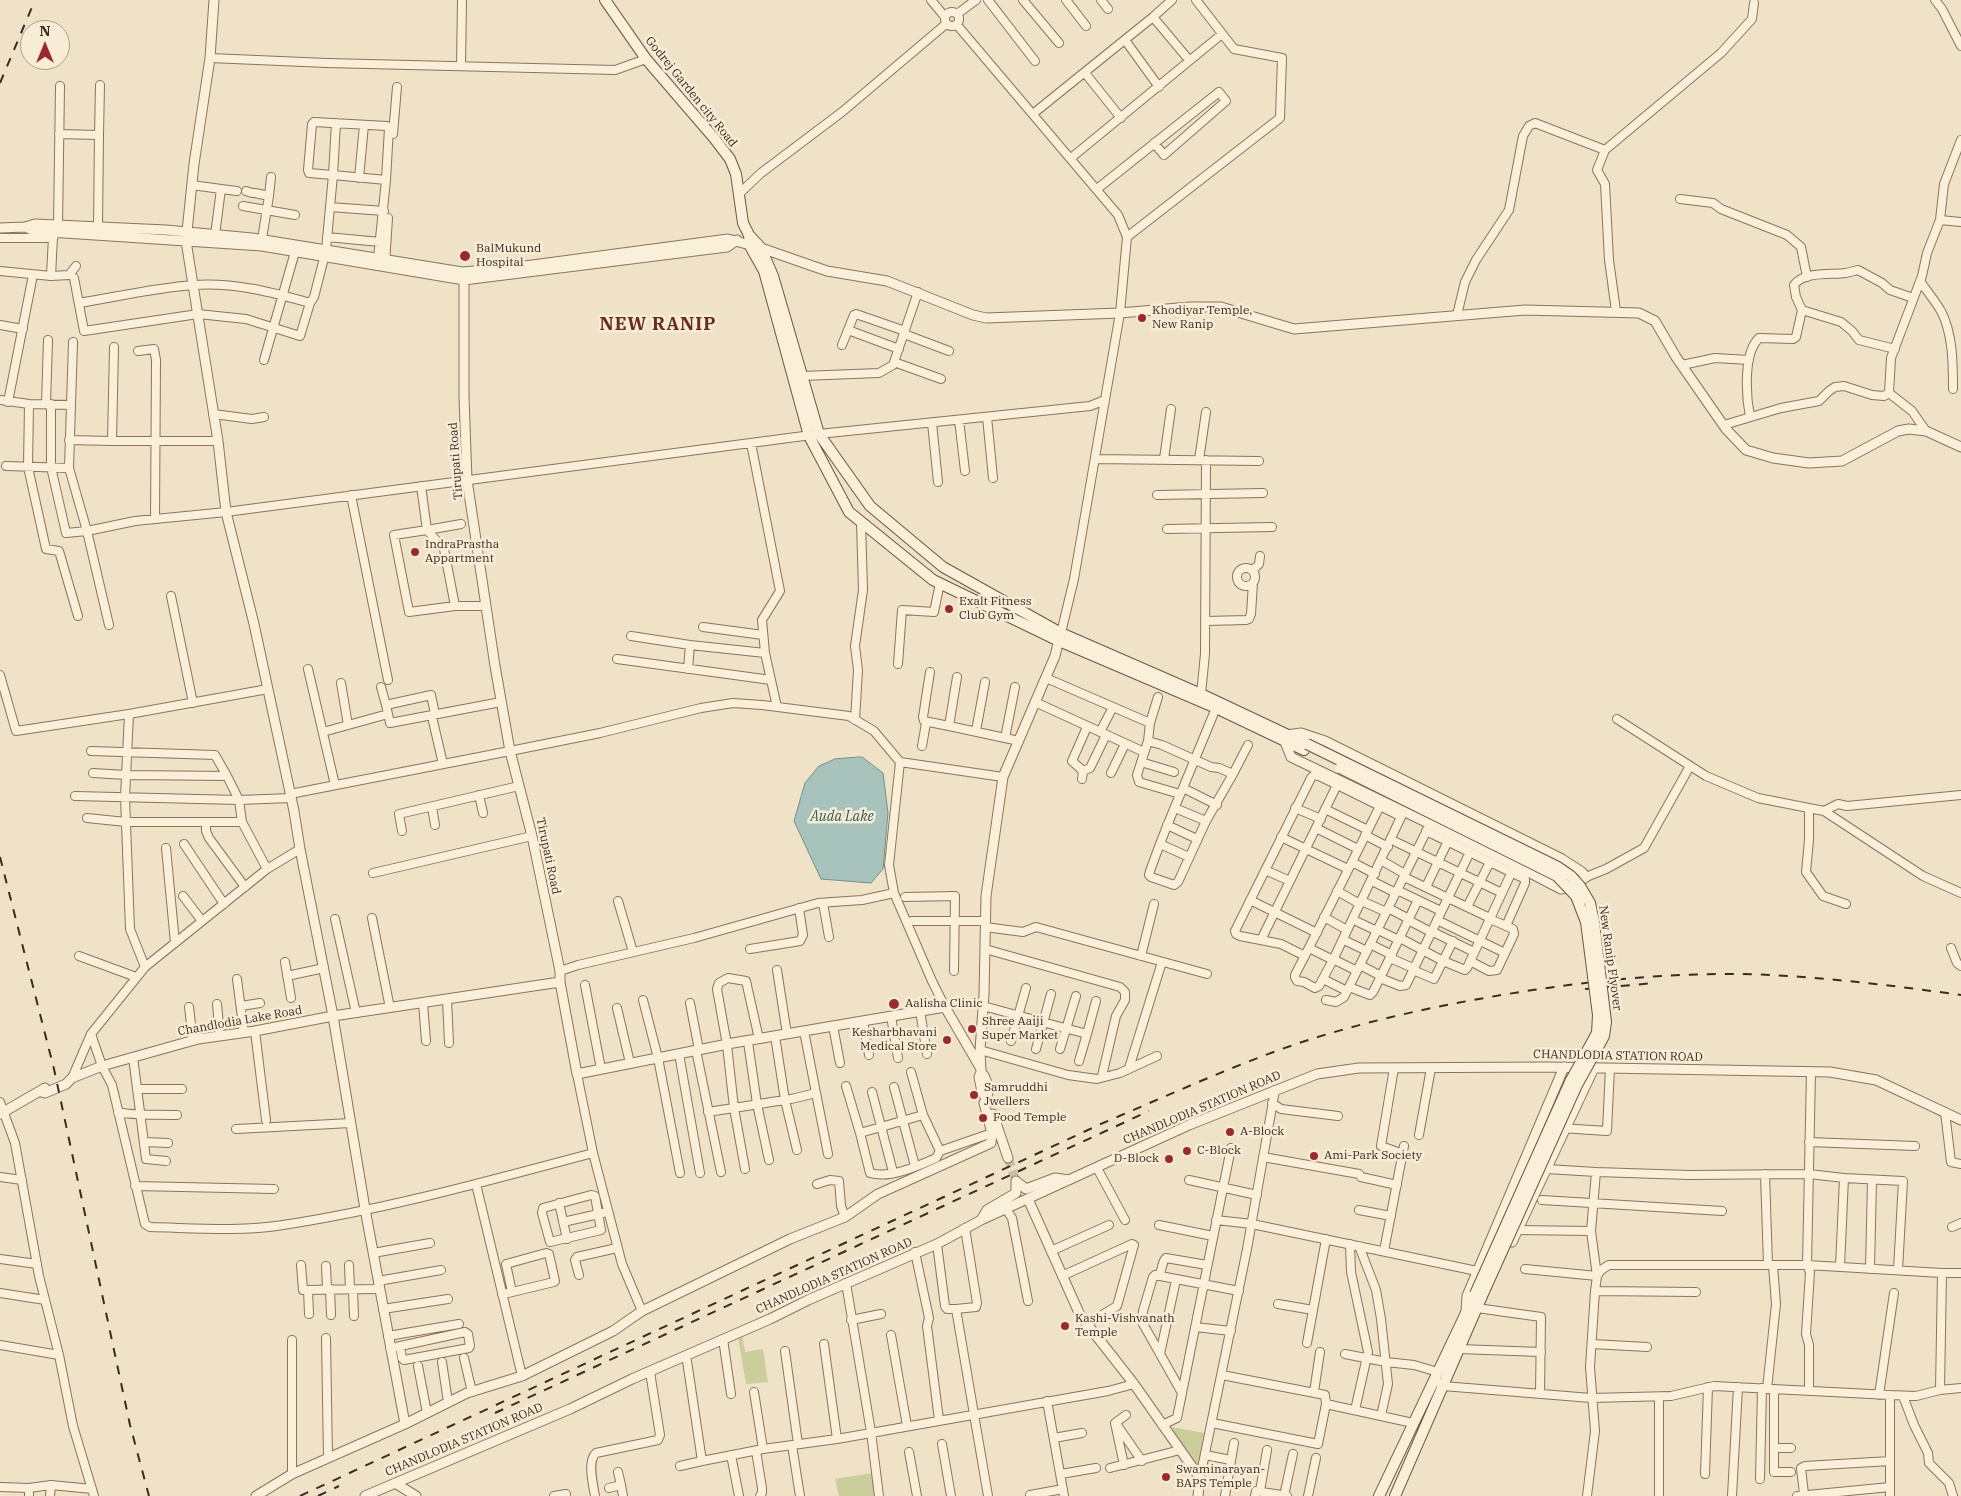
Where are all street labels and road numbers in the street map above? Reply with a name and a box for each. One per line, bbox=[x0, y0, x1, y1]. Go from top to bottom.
street label: Godrej Garden city Road bbox=[642, 34, 740, 150]
street label: Tirupati Road bbox=[446, 422, 466, 500]
street label: Tirupati Road bbox=[533, 816, 563, 896]
street label: New Ranip Flyover bbox=[1595, 904, 1625, 1012]
street label: Chandlodia Lake Road bbox=[177, 1003, 303, 1039]
street label: CHANDLODIA STATION ROAD bbox=[1533, 1047, 1703, 1065]
street label: CHANDLODIA STATION ROAD bbox=[1121, 1068, 1283, 1148]
street label: CHANDLODIA STATION ROAD bbox=[754, 1235, 914, 1317]
street label: CHANDLODIA STATION ROAD bbox=[383, 1400, 545, 1480]

